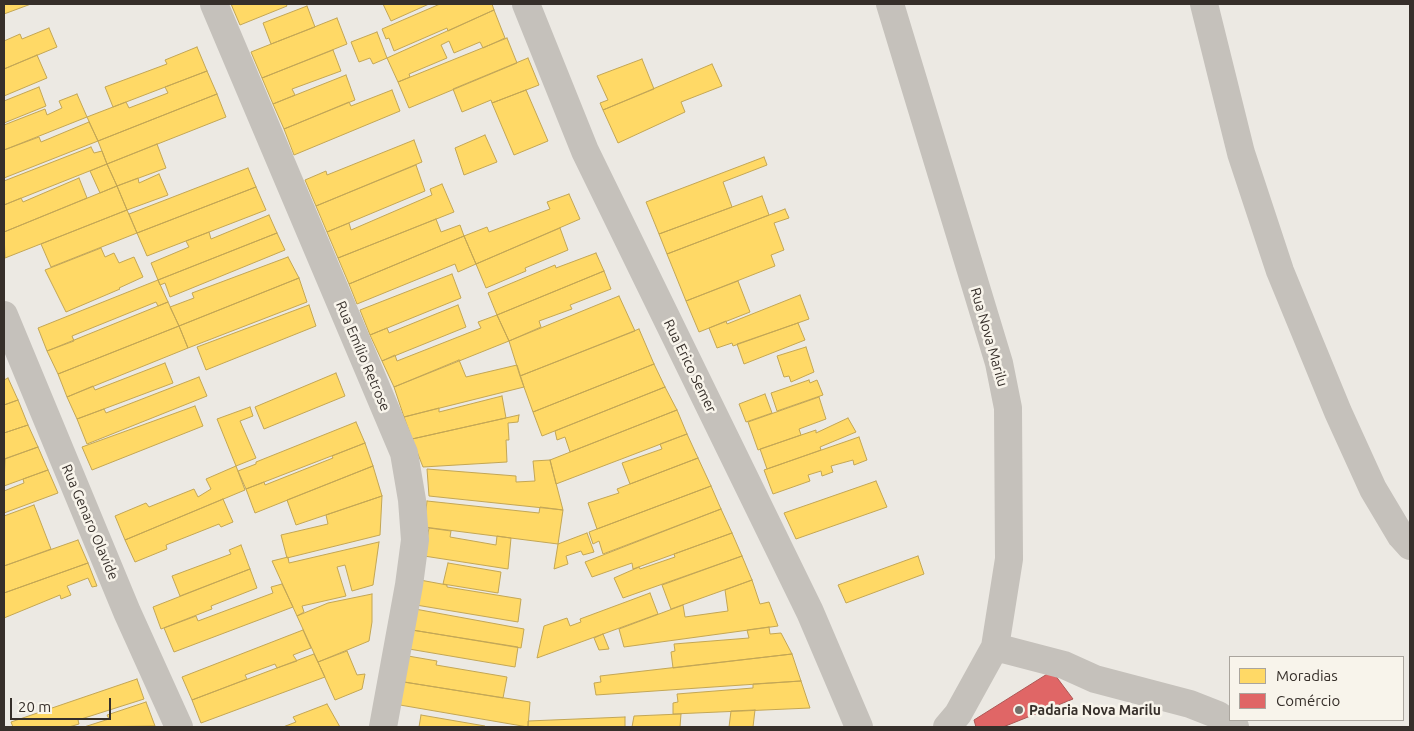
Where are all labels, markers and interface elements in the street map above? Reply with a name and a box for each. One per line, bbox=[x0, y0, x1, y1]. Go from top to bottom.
street label: Rua Nova Marilu bbox=[967, 286, 1011, 388]
street label: Rua Emílio Retrose bbox=[332, 298, 394, 414]
street label: Rua Erico Semer bbox=[660, 317, 720, 415]
street label: Rua Genaro Olavide bbox=[58, 462, 122, 582]
legend bbox=[1229, 656, 1404, 721]
text: Moradias bbox=[1276, 667, 1338, 684]
scale bar bbox=[12, 688, 114, 720]
text: Comércio bbox=[1276, 692, 1340, 709]
text: 20 m bbox=[18, 698, 51, 715]
place label: Padaria Nova Marilu bbox=[1029, 702, 1161, 718]
marker: Padaria Nova Marilu bbox=[1013, 704, 1025, 716]

